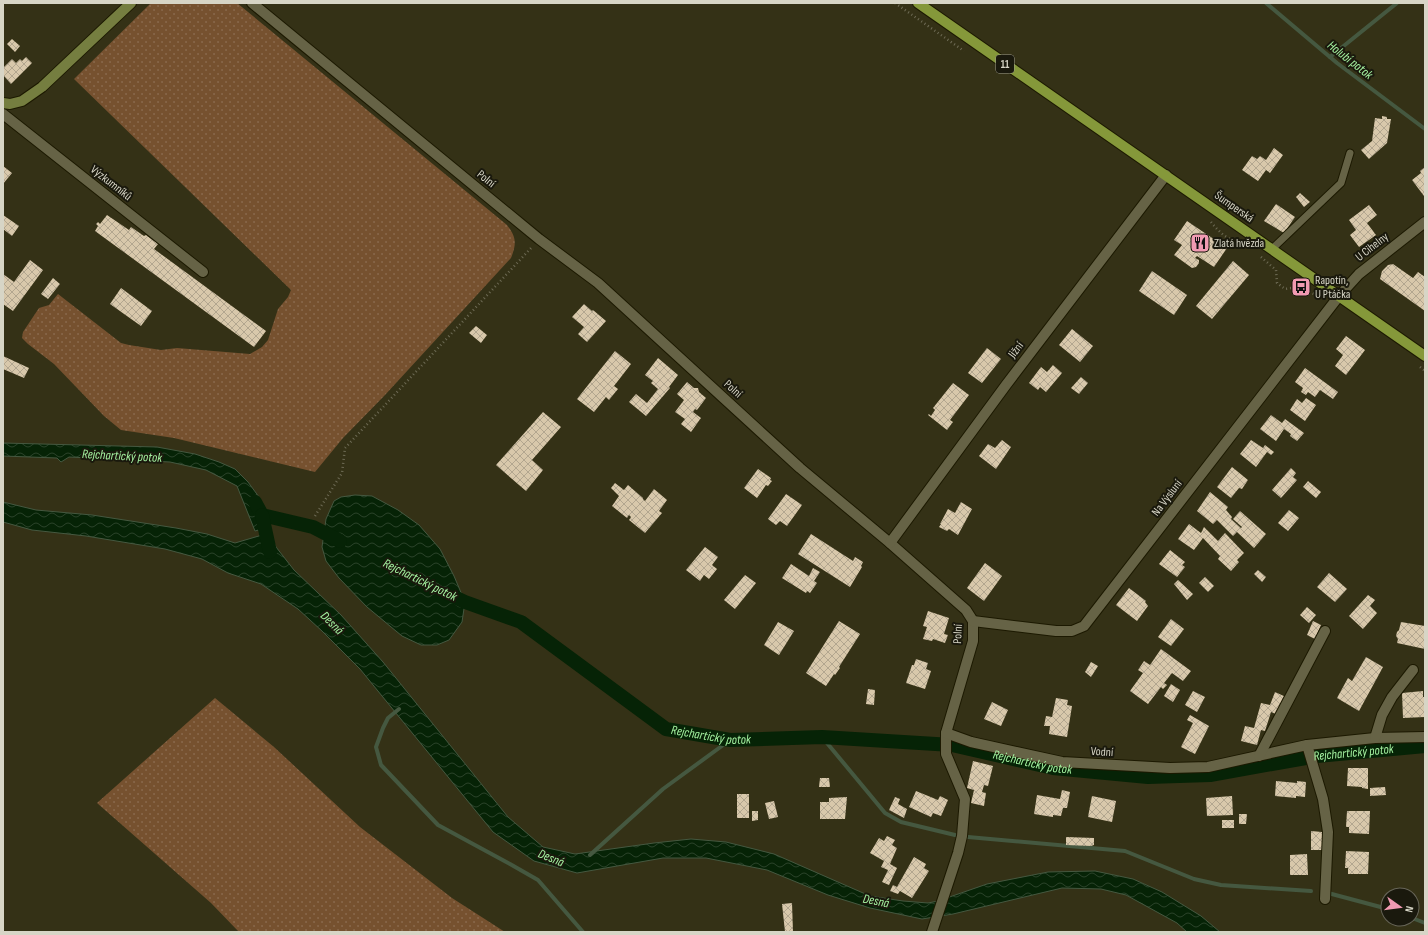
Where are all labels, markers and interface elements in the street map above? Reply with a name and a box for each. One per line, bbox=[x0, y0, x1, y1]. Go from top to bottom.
water label: Holubí potok bbox=[1324, 37, 1377, 84]
road number: 11 bbox=[996, 55, 1014, 73]
street label: Výzkumníků bbox=[87, 162, 135, 204]
street label: Polní bbox=[474, 167, 499, 191]
street label: Šumperská bbox=[1211, 188, 1257, 226]
street label: U Cihelny bbox=[1352, 229, 1392, 265]
restaurant icon: Zlatá hvězda bbox=[1189, 232, 1211, 254]
place label: Zlatá hvězda bbox=[1214, 236, 1265, 251]
place label: Rapotín, U Ptáčka bbox=[1315, 273, 1351, 302]
bus stop icon: Rapotín, U Ptáčka bbox=[1290, 276, 1312, 298]
street label: Jižní bbox=[1004, 338, 1027, 362]
street label: Polní bbox=[721, 377, 746, 402]
water label: Rejchartický potok bbox=[81, 446, 164, 466]
street label: Na Výsluní bbox=[1148, 476, 1186, 519]
water label: Rejchartický potok bbox=[380, 555, 461, 605]
water label: Desná bbox=[317, 608, 348, 639]
street label: Polní bbox=[950, 623, 966, 644]
water label: Rejchartický potok bbox=[670, 722, 752, 748]
water label: Rejchartický potok bbox=[1312, 741, 1395, 765]
street label: Vodní bbox=[1090, 744, 1114, 760]
water label: Rejchartický potok bbox=[991, 747, 1074, 778]
water label: Desná bbox=[536, 846, 567, 871]
north arrow bbox=[1380, 887, 1420, 927]
water label: Desná bbox=[861, 891, 891, 912]
text: N bbox=[1402, 905, 1416, 914]

